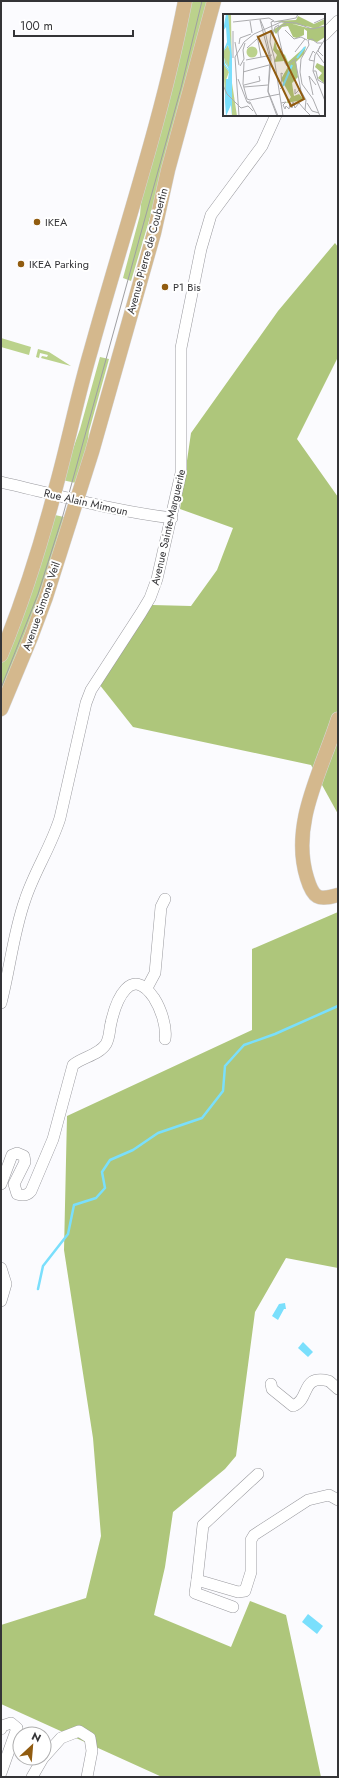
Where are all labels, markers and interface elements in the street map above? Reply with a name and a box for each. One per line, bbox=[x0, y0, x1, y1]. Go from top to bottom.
scale bar bbox=[14, 12, 133, 38]
inset map bbox=[223, 14, 325, 116]
text: 100 m bbox=[20, 17, 53, 35]
street label: Avenue Pierre de Coubertin bbox=[122, 186, 172, 316]
place label: IKEA bbox=[45, 214, 68, 230]
marker: IKEA bbox=[32, 217, 42, 227]
place label: IKEA Parking bbox=[29, 256, 89, 272]
marker: IKEA Parking bbox=[16, 259, 26, 269]
place label: P1 Bis bbox=[173, 279, 201, 295]
marker: P1 Bis bbox=[160, 282, 170, 292]
street label: Avenue Sainte-Marguerite bbox=[147, 467, 189, 587]
street label: Rue Alain Mimoun bbox=[42, 485, 130, 519]
street label: Avenue Simone Veil bbox=[18, 559, 64, 653]
north arrow bbox=[12, 1726, 52, 1766]
text: N bbox=[29, 1728, 44, 1746]

